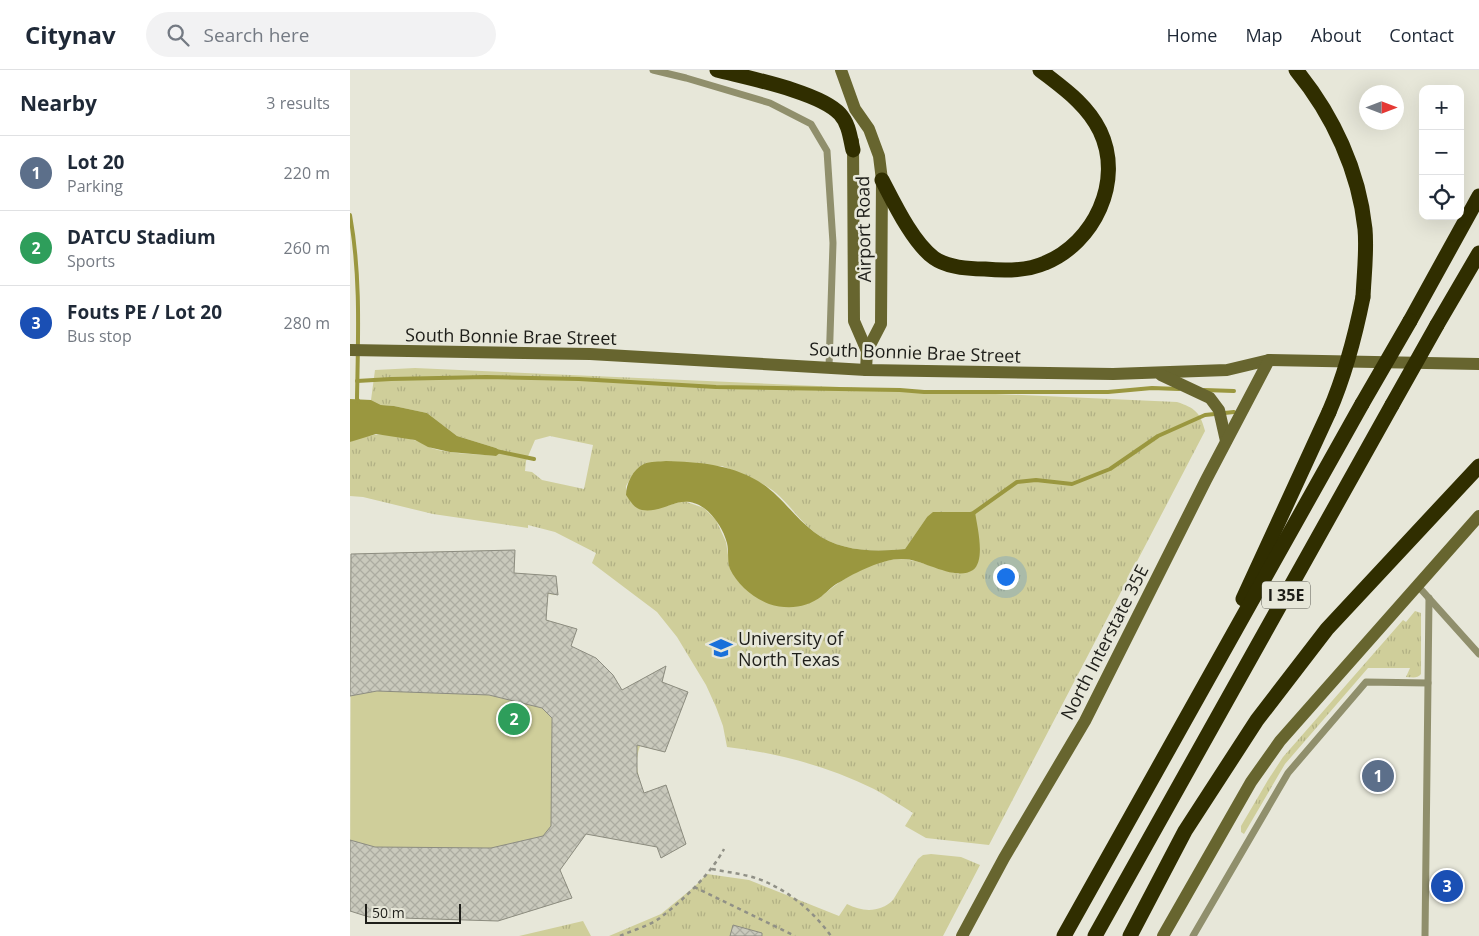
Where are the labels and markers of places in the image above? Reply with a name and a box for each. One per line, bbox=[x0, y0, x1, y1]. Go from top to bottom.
place label: University of North Texas bbox=[738, 626, 844, 671]
school or university icon: University of North Texas bbox=[708, 635, 734, 661]
pin: 2 bbox=[498, 700, 530, 738]
pin: 1 bbox=[1362, 757, 1394, 795]
pin: 3 bbox=[1431, 867, 1463, 905]

